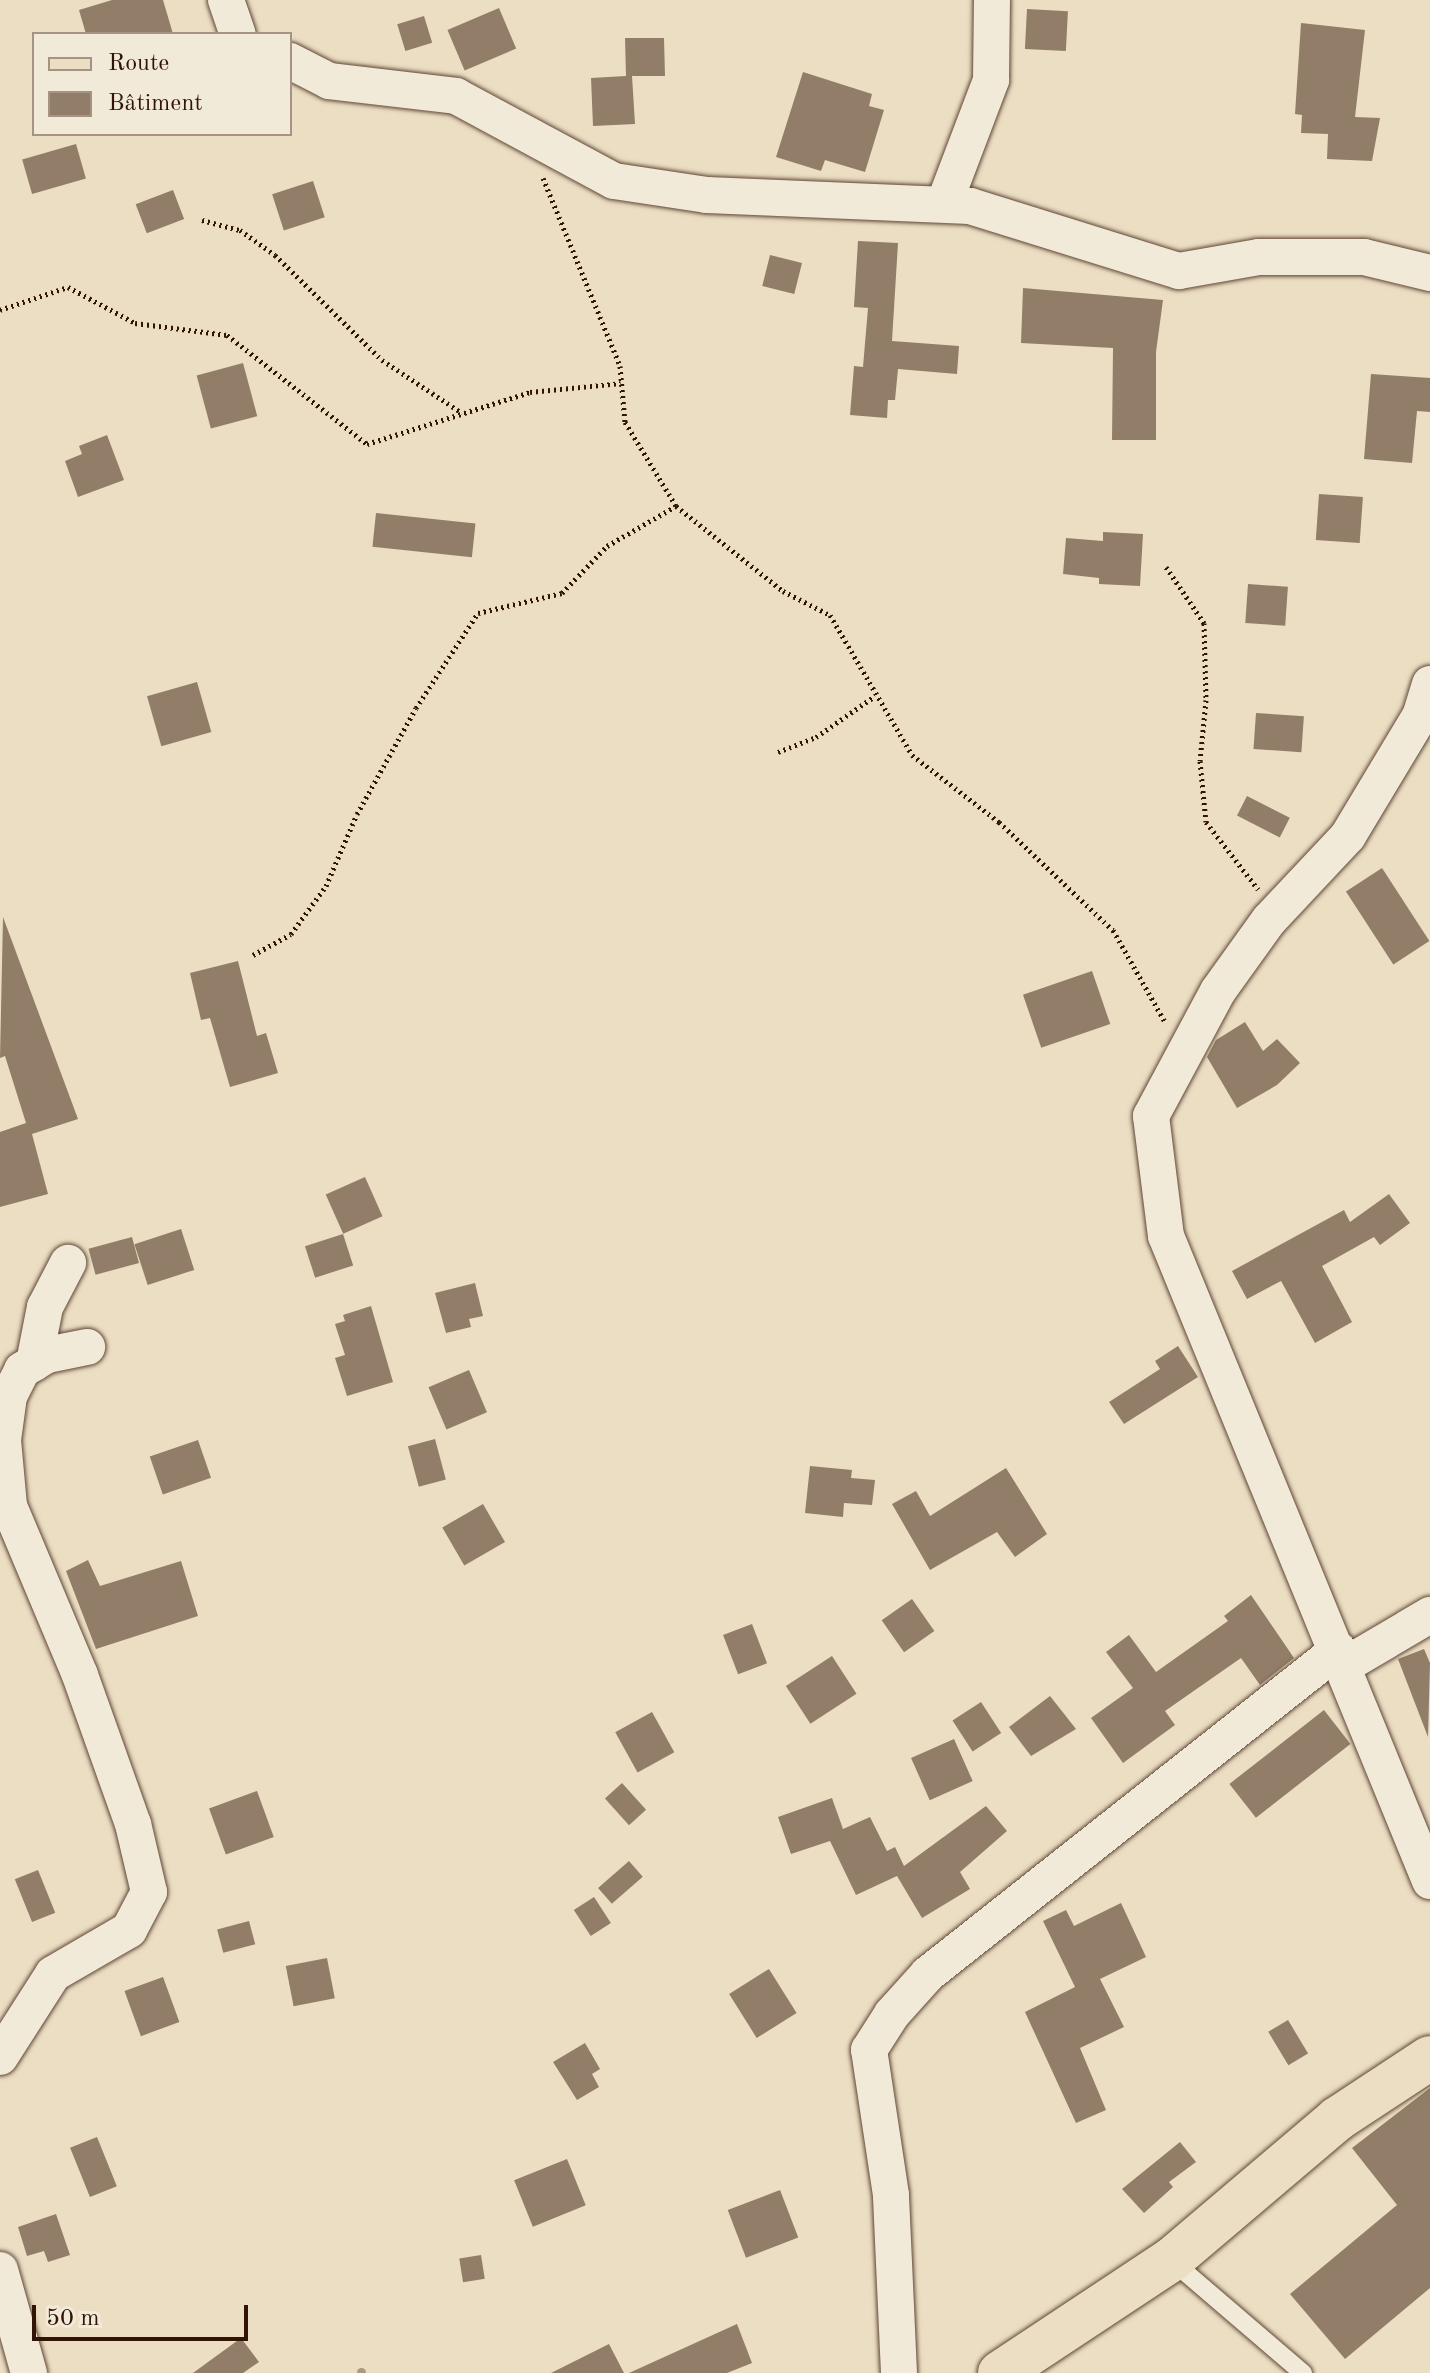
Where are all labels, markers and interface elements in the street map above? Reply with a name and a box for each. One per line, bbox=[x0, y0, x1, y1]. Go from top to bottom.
legend bbox=[32, 32, 292, 136]
text: Route bbox=[108, 52, 169, 76]
text: Bâtiment bbox=[108, 92, 203, 116]
scale bar bbox=[36, 2289, 252, 2339]
text: 50 m bbox=[46, 2307, 100, 2331]

